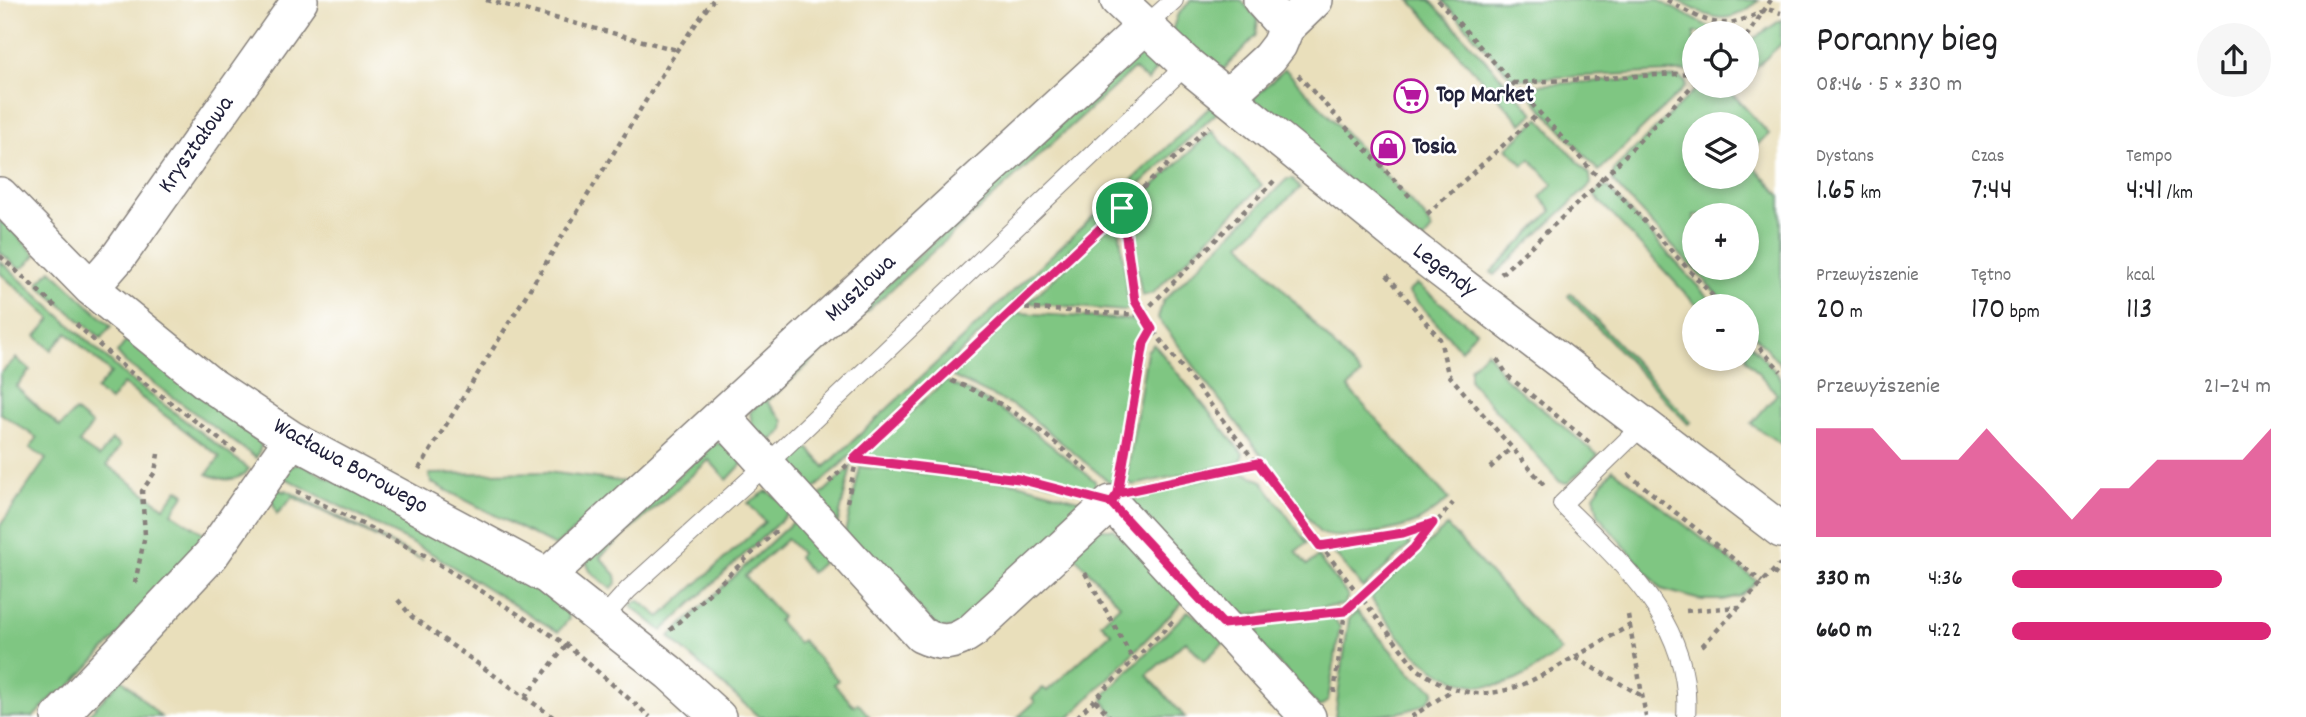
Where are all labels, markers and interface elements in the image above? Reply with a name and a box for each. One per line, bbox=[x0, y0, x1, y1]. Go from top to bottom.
text: Poranny bieg bbox=[1816, 15, 1998, 70]
map controls bbox=[1682, 21, 1759, 371]
button: locate bbox=[1682, 21, 1759, 98]
button: share bbox=[2197, 23, 2271, 97]
text: 08:46 · 5 × 330 m bbox=[1816, 69, 1962, 102]
supermarket icon: Top Market bbox=[1392, 77, 1430, 115]
place label: Top Market bbox=[1436, 79, 1534, 113]
street label: Kryształowa bbox=[151, 89, 244, 201]
button: layers bbox=[1682, 112, 1759, 189]
shop icon: Tosia bbox=[1369, 129, 1407, 167]
place label: Tosia bbox=[1412, 131, 1457, 165]
text: Dystans bbox=[1816, 144, 1874, 171]
text: Czas bbox=[1971, 144, 2005, 171]
text: Tempo bbox=[2126, 144, 2172, 171]
text: 1.65 bbox=[1816, 171, 1856, 214]
text: 7:44 bbox=[1971, 171, 2012, 214]
text: 4:41 bbox=[2126, 171, 2162, 214]
pin bbox=[1092, 178, 1152, 238]
text: km bbox=[1856, 181, 1881, 208]
text: /km bbox=[2162, 181, 2193, 208]
icon: arrive bbox=[1103, 189, 1141, 227]
button: + bbox=[1682, 203, 1759, 280]
street label: Legendy bbox=[1404, 235, 1485, 307]
street label: Muszlowa bbox=[818, 246, 905, 331]
text: Przewyższenie bbox=[1816, 263, 1919, 290]
text: Tętno bbox=[1971, 263, 2011, 290]
text: kcal bbox=[2126, 263, 2155, 290]
text: 20 bbox=[1816, 290, 1845, 333]
text: 170 bbox=[1971, 290, 2005, 333]
text: 113 bbox=[2126, 290, 2152, 333]
button: − bbox=[1682, 294, 1759, 371]
text: m bbox=[1845, 300, 1863, 327]
text: bpm bbox=[2005, 300, 2040, 327]
text: Przewyższenie bbox=[1816, 371, 1940, 404]
text: 21–24 m bbox=[2204, 371, 2271, 404]
street label: Wacława Borowego bbox=[266, 410, 434, 524]
text: 330 m bbox=[1816, 563, 1870, 596]
text: 4:36 bbox=[1928, 563, 1963, 596]
text: 660 m bbox=[1816, 615, 1872, 648]
text: 4:22 bbox=[1928, 615, 1961, 648]

